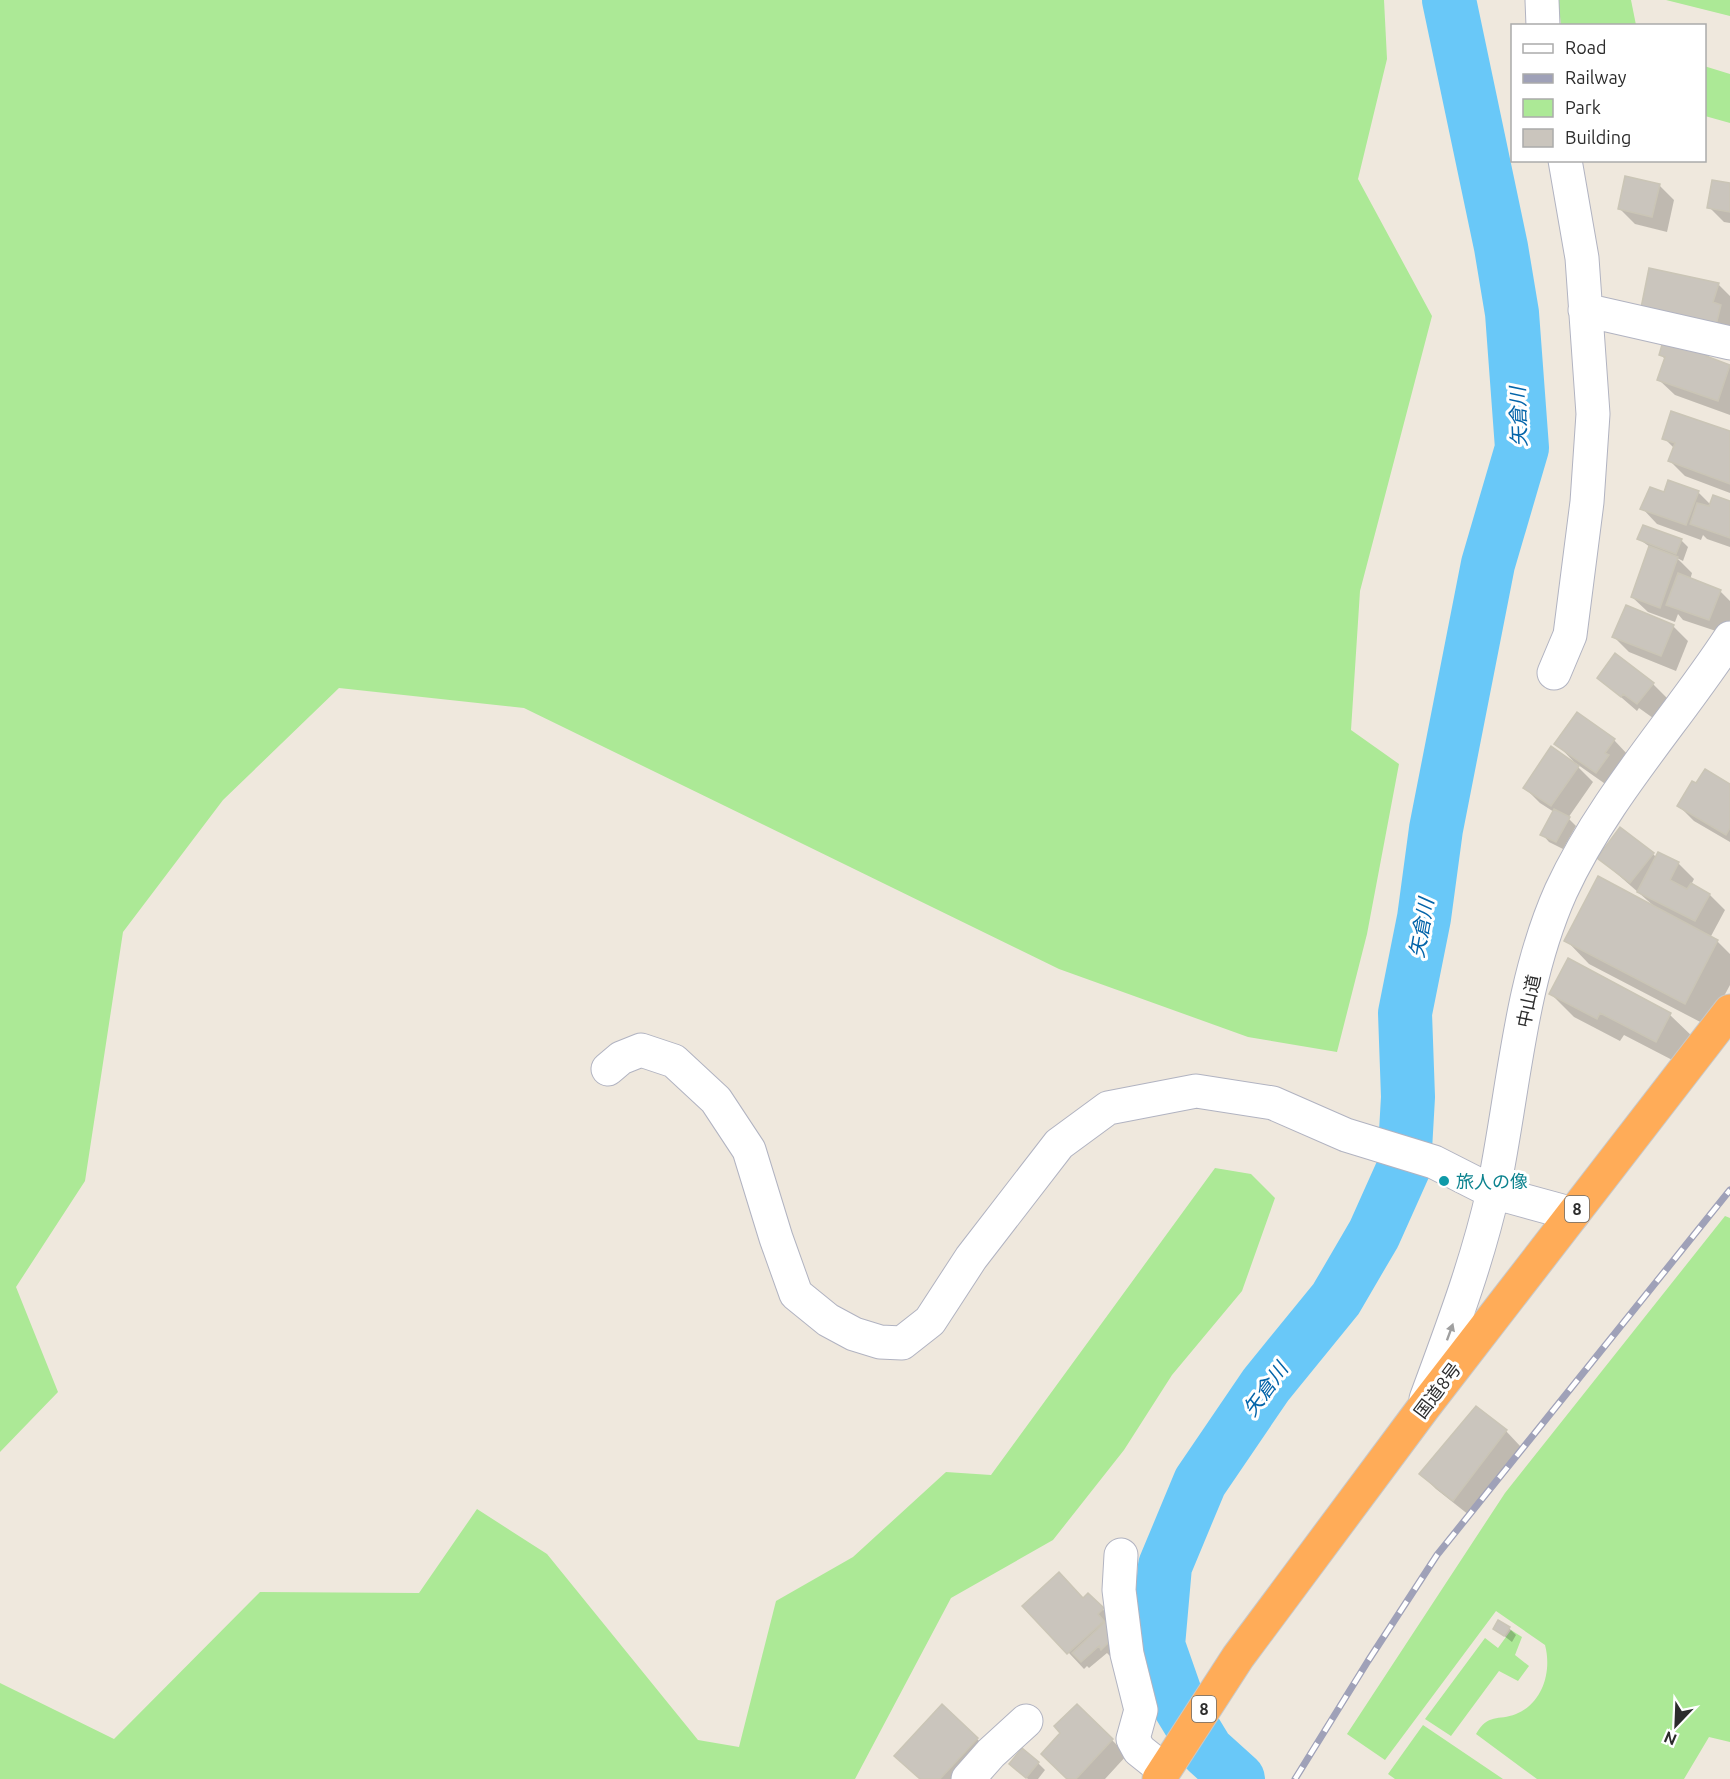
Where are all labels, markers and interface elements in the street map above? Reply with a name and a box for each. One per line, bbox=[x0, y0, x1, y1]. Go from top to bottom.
legend bbox=[1511, 24, 1706, 162]
text: Road bbox=[1565, 37, 1607, 57]
text: Railway bbox=[1565, 67, 1627, 87]
text: Park bbox=[1565, 97, 1601, 117]
text: Building bbox=[1565, 127, 1631, 147]
water label: 矢倉川 bbox=[1505, 385, 1531, 447]
water label: 矢倉川 bbox=[1404, 894, 1438, 960]
street label: 中山道 bbox=[1513, 973, 1543, 1029]
place label: 旅人の像 bbox=[1456, 1171, 1528, 1191]
marker: 旅人の像 bbox=[1437, 1174, 1451, 1188]
road number: 8 bbox=[1565, 1196, 1589, 1222]
one-way arrow bbox=[1446, 1323, 1456, 1341]
water label: 矢倉川 bbox=[1238, 1356, 1293, 1420]
street label: 国道8号 bbox=[1410, 1358, 1464, 1422]
north arrow bbox=[1646, 1695, 1706, 1755]
road number: 8 bbox=[1192, 1696, 1216, 1722]
text: N bbox=[1661, 1728, 1679, 1749]

